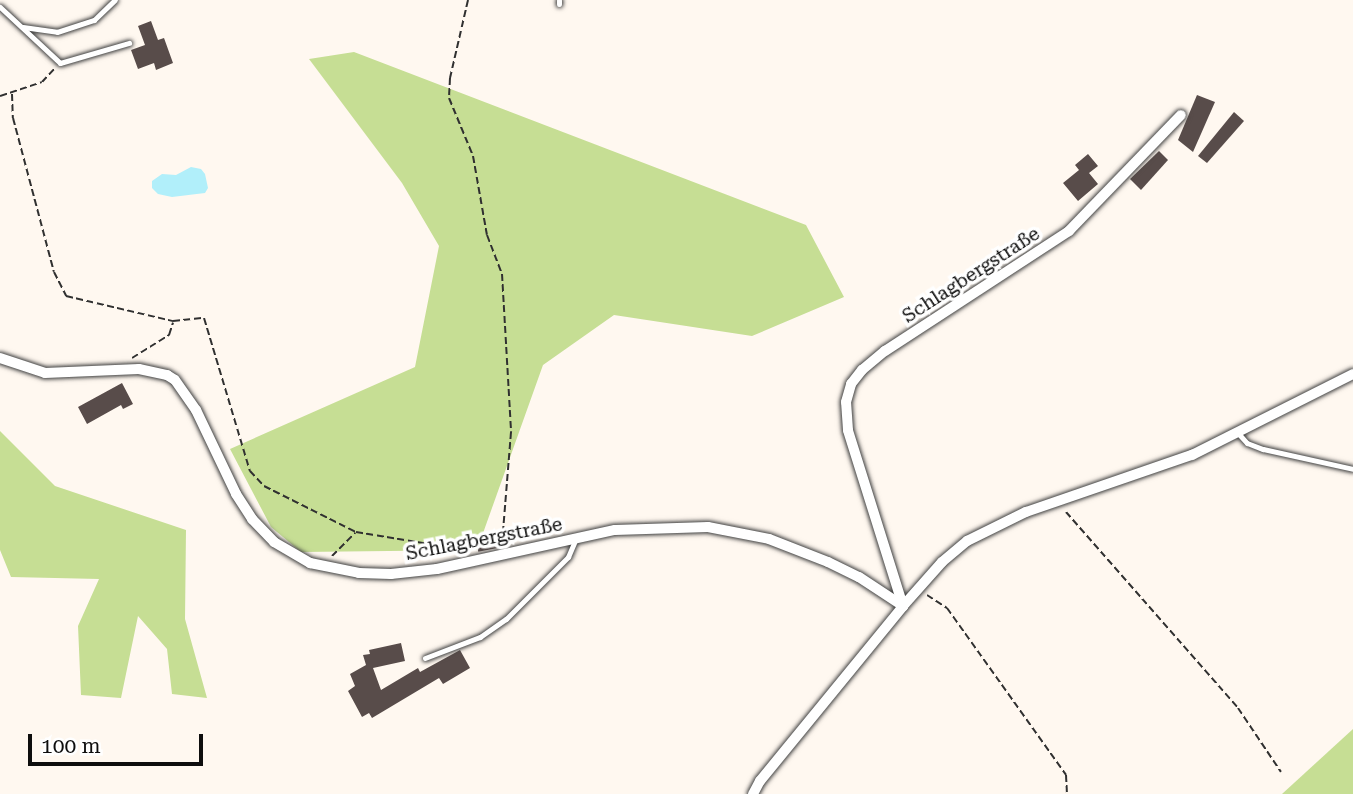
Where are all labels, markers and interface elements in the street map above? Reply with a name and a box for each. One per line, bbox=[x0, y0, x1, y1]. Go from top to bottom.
street label: Schlagbergstraße bbox=[898, 222, 1044, 328]
street label: Schlagbergstraße bbox=[404, 513, 564, 565]
scale bar bbox=[32, 720, 206, 764]
text: 100 m bbox=[41, 734, 101, 758]

